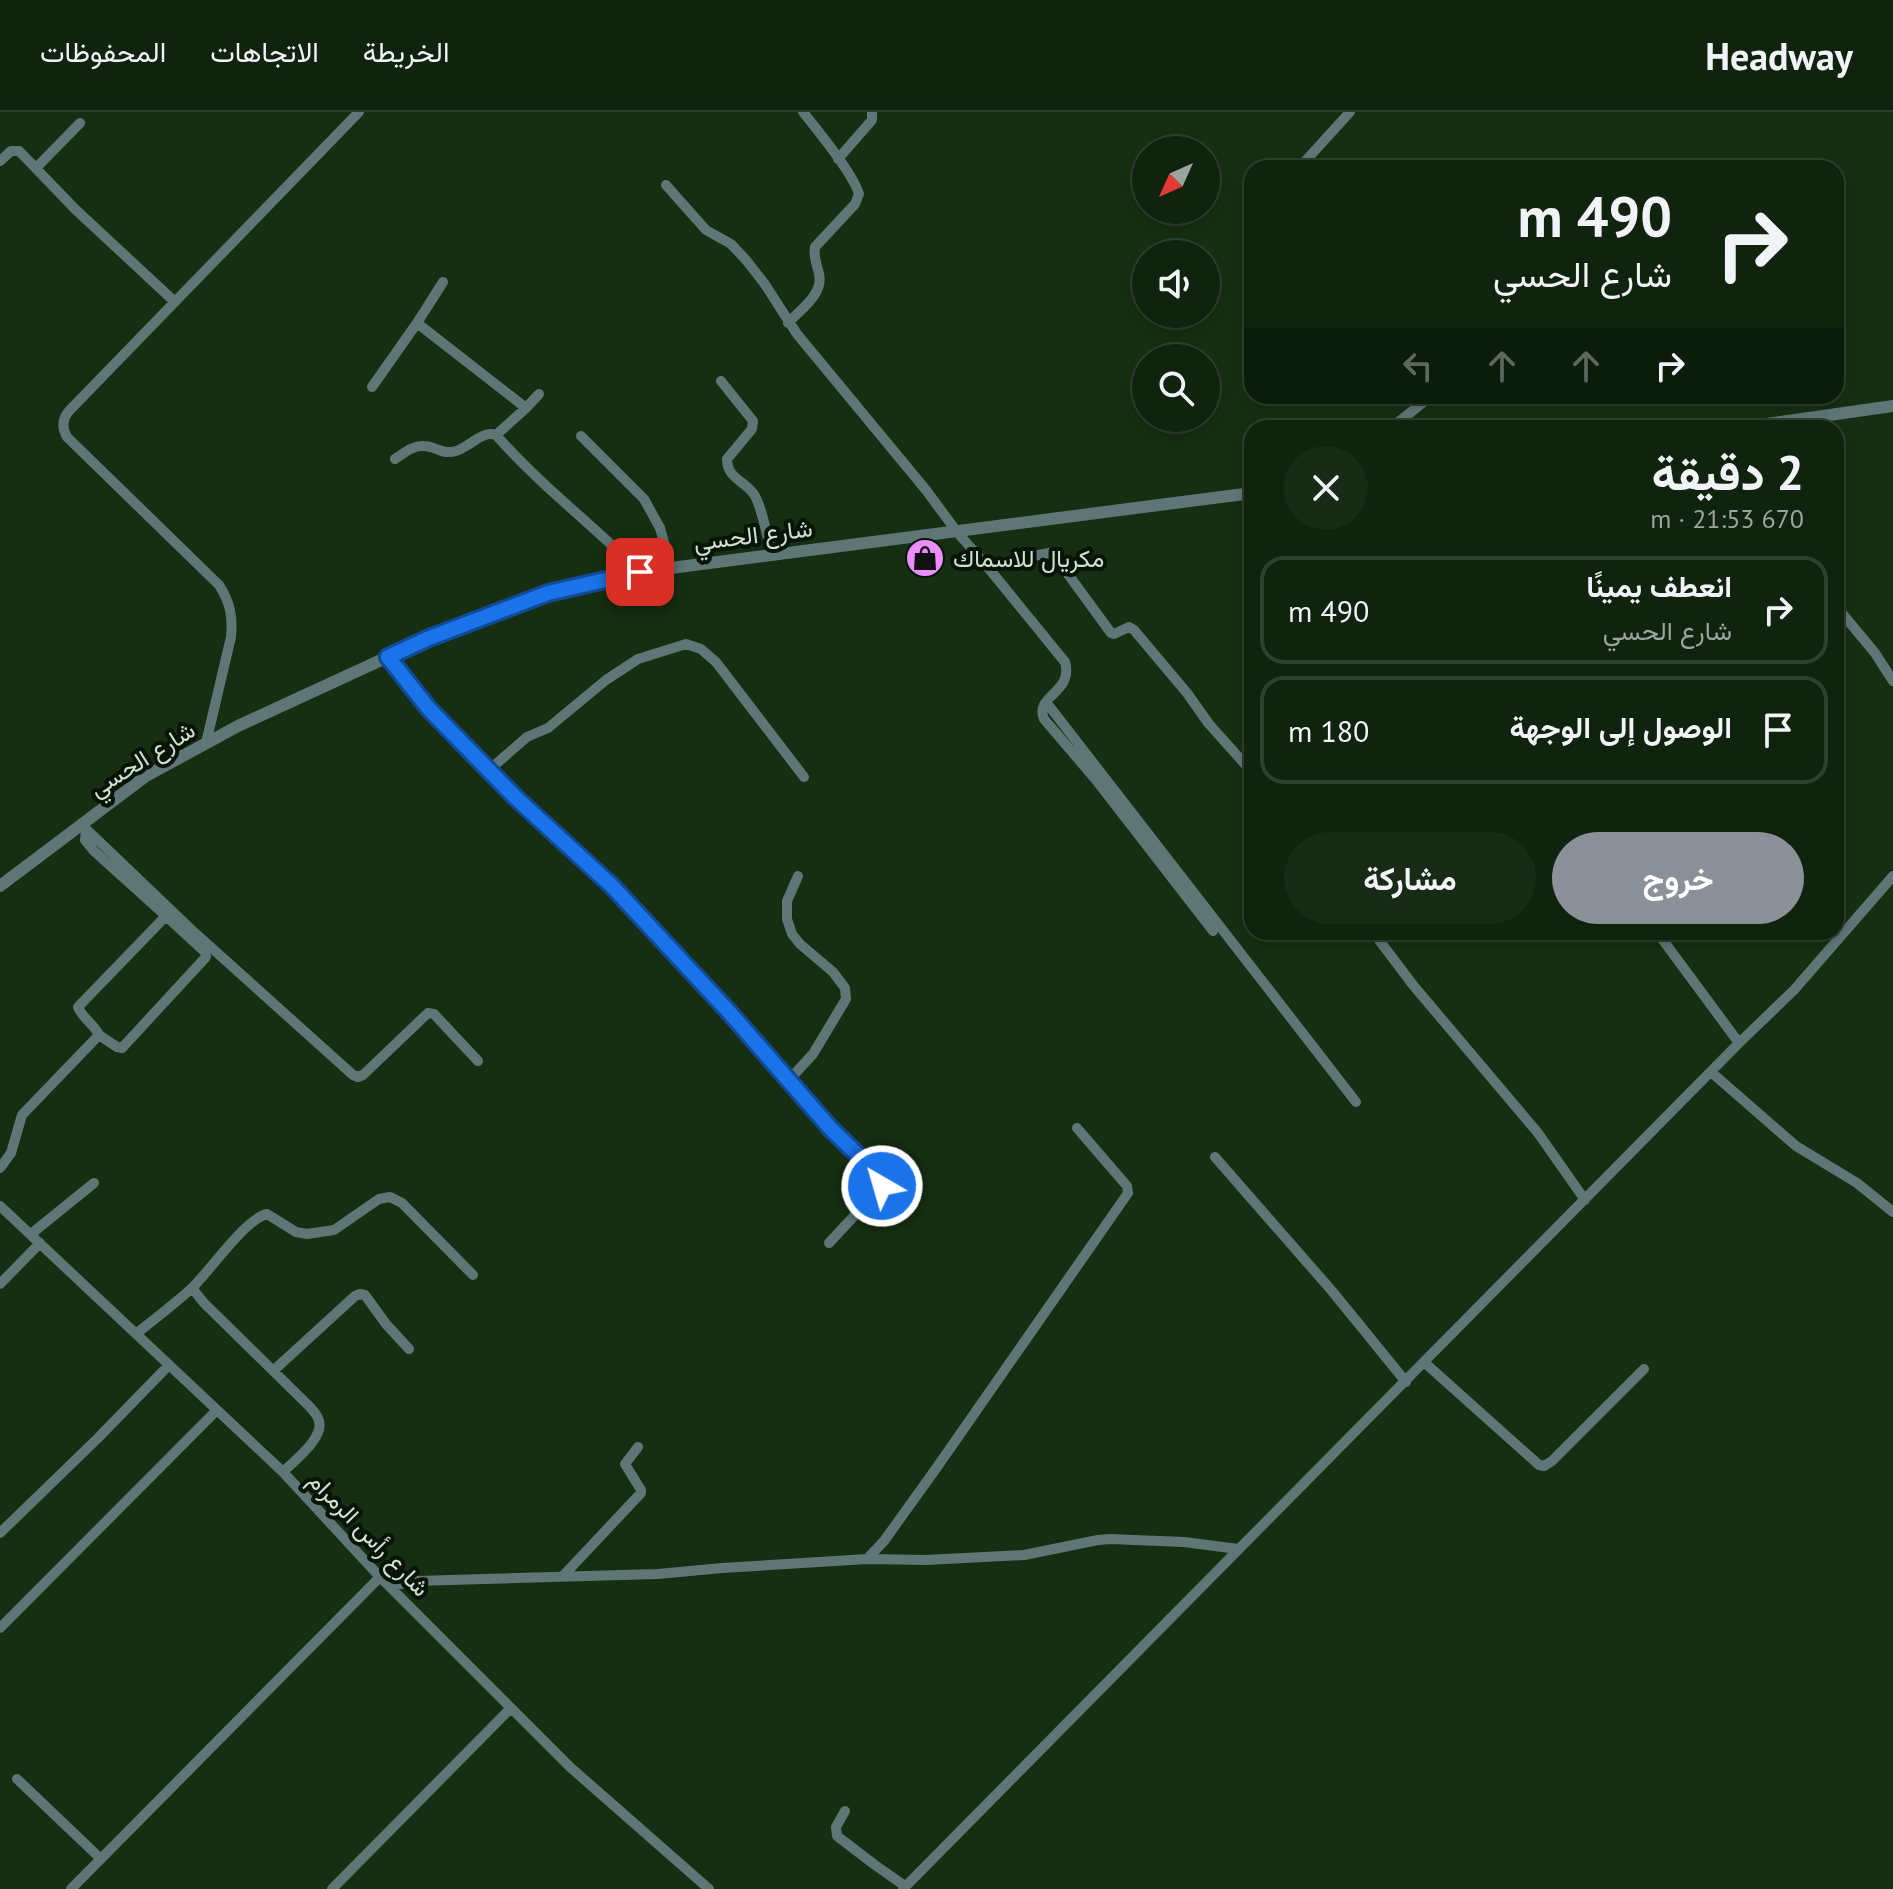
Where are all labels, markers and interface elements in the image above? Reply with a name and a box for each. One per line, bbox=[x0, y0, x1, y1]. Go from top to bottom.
text: Headway bbox=[1705, 31, 1853, 80]
text: المحفوظات bbox=[40, 33, 166, 70]
text: الاتجاهات bbox=[210, 33, 319, 70]
text: الخريطة bbox=[363, 33, 449, 70]
north arrow bbox=[1132, 136, 1220, 224]
map controls bbox=[1132, 136, 1220, 432]
text: 490 m bbox=[1517, 180, 1672, 252]
icon: right bbox=[1700, 192, 1804, 296]
button: sound bbox=[1132, 240, 1220, 328]
text: شارع الحسي bbox=[1493, 250, 1672, 297]
button: search bbox=[1132, 344, 1220, 432]
icon: left bbox=[1396, 344, 1440, 388]
icon: ahead bbox=[1480, 344, 1524, 388]
icon: ahead bbox=[1564, 344, 1608, 388]
icon: right bbox=[1648, 344, 1692, 388]
text: 2 دقيقة bbox=[1651, 441, 1804, 503]
button: close bbox=[1284, 446, 1368, 530]
text: 670 m · 21:53 bbox=[1650, 502, 1804, 535]
street label: شارع الحسي bbox=[692, 512, 815, 562]
shop icon: مكريال للاسماك bbox=[904, 537, 946, 579]
pin bbox=[606, 538, 674, 606]
place label: مكريال للاسماك bbox=[953, 543, 1104, 574]
icon: arrive bbox=[618, 550, 662, 594]
text: انعطف يمينًا bbox=[1586, 566, 1732, 605]
icon: right bbox=[1756, 588, 1800, 632]
text: 490 m bbox=[1288, 591, 1369, 630]
text: شارع الحسي bbox=[1603, 614, 1732, 647]
text: الوصول إلى الوجهة bbox=[1509, 707, 1732, 746]
icon: arrive bbox=[1756, 708, 1800, 752]
text: 180 m bbox=[1288, 711, 1369, 750]
street label: شارع الحسي bbox=[83, 714, 203, 807]
button: مشاركة bbox=[1284, 832, 1536, 924]
button: خروج bbox=[1552, 832, 1804, 924]
position arrow bbox=[840, 1144, 924, 1228]
street label: شارع رأس الرمرام bbox=[301, 1465, 436, 1604]

